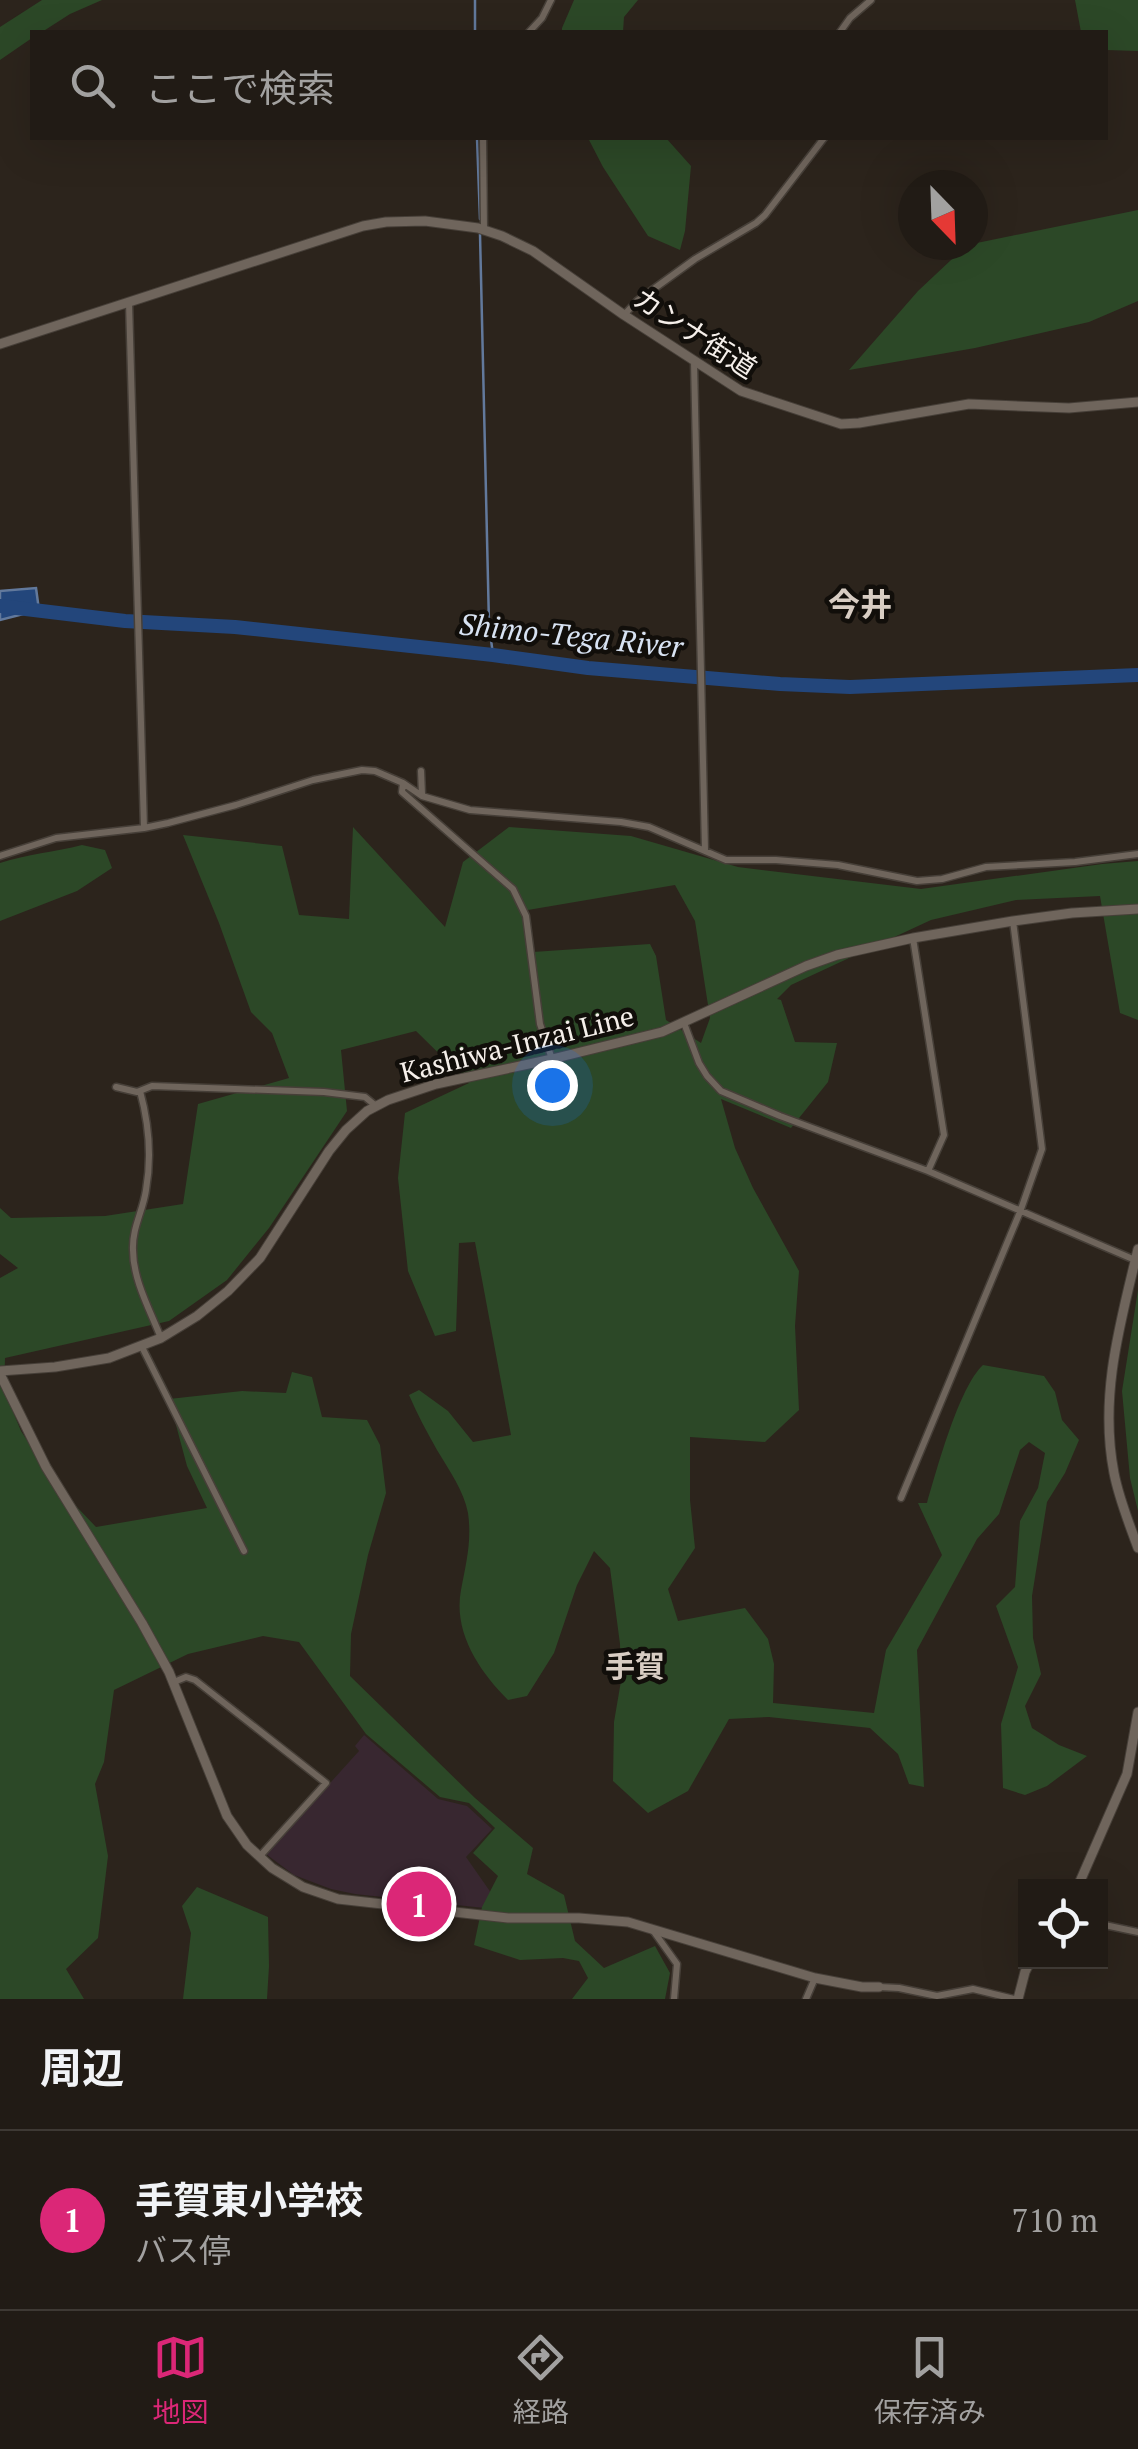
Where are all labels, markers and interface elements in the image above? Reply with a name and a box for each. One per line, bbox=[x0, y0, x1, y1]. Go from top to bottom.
search box bbox=[30, 30, 1108, 140]
icon: search bbox=[65, 58, 120, 113]
text: ここで検索 bbox=[145, 63, 335, 113]
north arrow bbox=[898, 170, 988, 260]
street label: カンナ街道 bbox=[626, 279, 764, 386]
district label: 今井 bbox=[828, 583, 892, 625]
water label: Shimo-Tega River bbox=[457, 603, 686, 667]
street label: Kashiwa-Inzai Line bbox=[396, 997, 638, 1090]
your location bbox=[527, 1060, 578, 1111]
district label: 手賀 bbox=[605, 1646, 665, 1686]
pin: 1 bbox=[386, 1866, 452, 1942]
map controls bbox=[1018, 1879, 1108, 1969]
button: locate bbox=[1018, 1879, 1108, 1969]
text: 周辺 bbox=[40, 2039, 124, 2095]
text: 手賀東小学校 bbox=[135, 2175, 363, 2225]
text: 1 bbox=[63, 2199, 82, 2241]
text: 710 m bbox=[1011, 2199, 1098, 2241]
text: バス停 bbox=[135, 2229, 231, 2271]
tab: 地図 bbox=[152, 2330, 208, 2430]
tab: 経路 bbox=[513, 2330, 569, 2430]
tab: 保存済み bbox=[874, 2330, 986, 2430]

